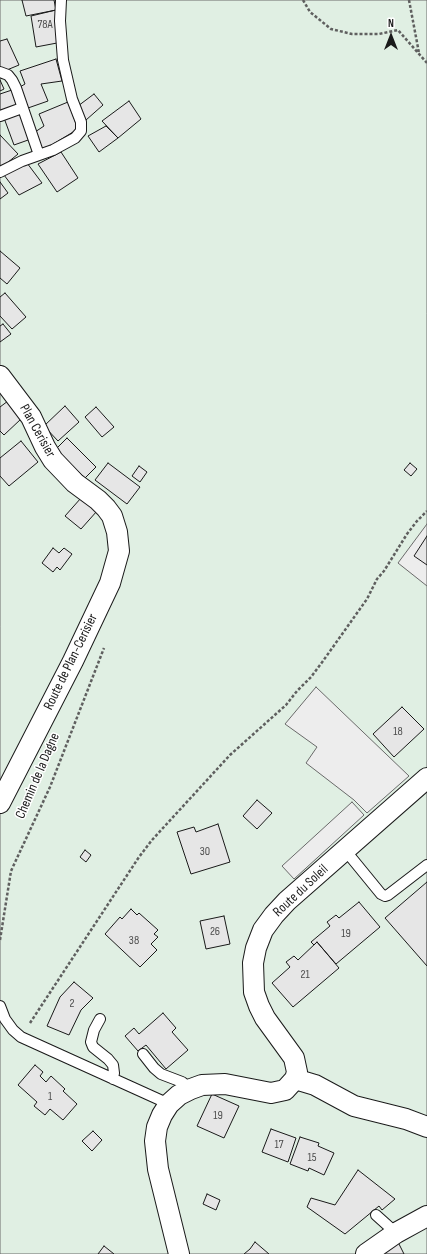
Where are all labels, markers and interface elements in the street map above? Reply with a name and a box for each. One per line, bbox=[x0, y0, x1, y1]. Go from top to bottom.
north arrow bbox=[371, 16, 411, 56]
text: N bbox=[388, 17, 394, 30]
house number: 78A bbox=[37, 18, 53, 32]
street label: Plan Cerisier bbox=[16, 401, 58, 461]
street label: Route de Plan-Cerisier bbox=[40, 611, 102, 713]
house number: 18 bbox=[393, 725, 403, 739]
street label: Chemin de la Dagne bbox=[12, 731, 64, 821]
house number: 30 bbox=[200, 845, 210, 859]
street label: Route du Soleil bbox=[270, 861, 332, 921]
house number: 26 bbox=[210, 925, 220, 939]
house number: 19 bbox=[341, 927, 351, 941]
house number: 38 bbox=[129, 934, 139, 948]
house number: 21 bbox=[300, 968, 310, 982]
house number: 2 bbox=[70, 997, 74, 1011]
house number: 1 bbox=[48, 1090, 52, 1104]
house number: 19 bbox=[213, 1109, 223, 1123]
house number: 17 bbox=[275, 1138, 283, 1152]
house number: 15 bbox=[307, 1151, 317, 1165]

